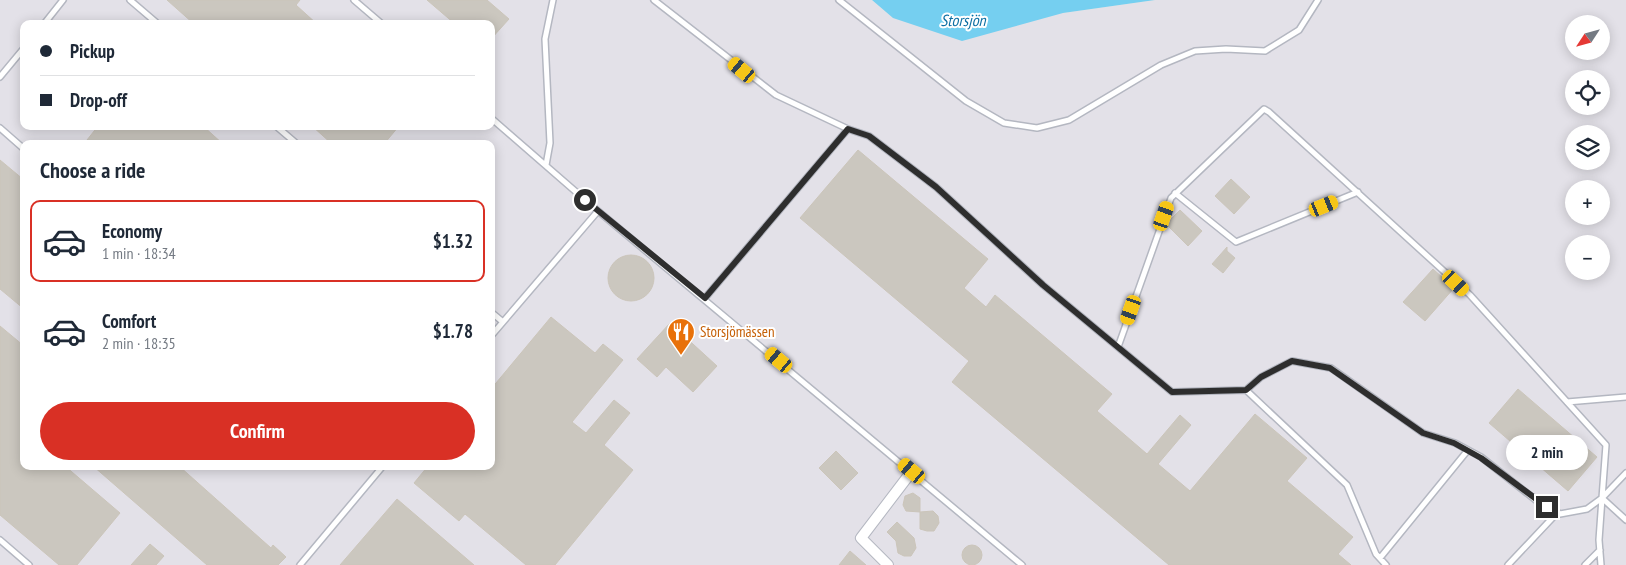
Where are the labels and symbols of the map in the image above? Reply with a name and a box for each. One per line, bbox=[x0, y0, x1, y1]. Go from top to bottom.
water label: Storsjön bbox=[940, 10, 987, 30]
north arrow bbox=[1565, 15, 1610, 60]
car bbox=[725, 55, 758, 85]
route start bbox=[574, 189, 596, 211]
car bbox=[1307, 193, 1340, 219]
car bbox=[1152, 199, 1175, 233]
car bbox=[1439, 267, 1472, 299]
car bbox=[1119, 293, 1142, 327]
restaurant icon: Storsjömässen bbox=[666, 317, 696, 356]
place label: Storsjömässen bbox=[700, 322, 774, 341]
car bbox=[762, 345, 795, 375]
callout: 2 min bbox=[1506, 434, 1588, 470]
car bbox=[895, 456, 928, 486]
route end bbox=[1536, 496, 1558, 518]

